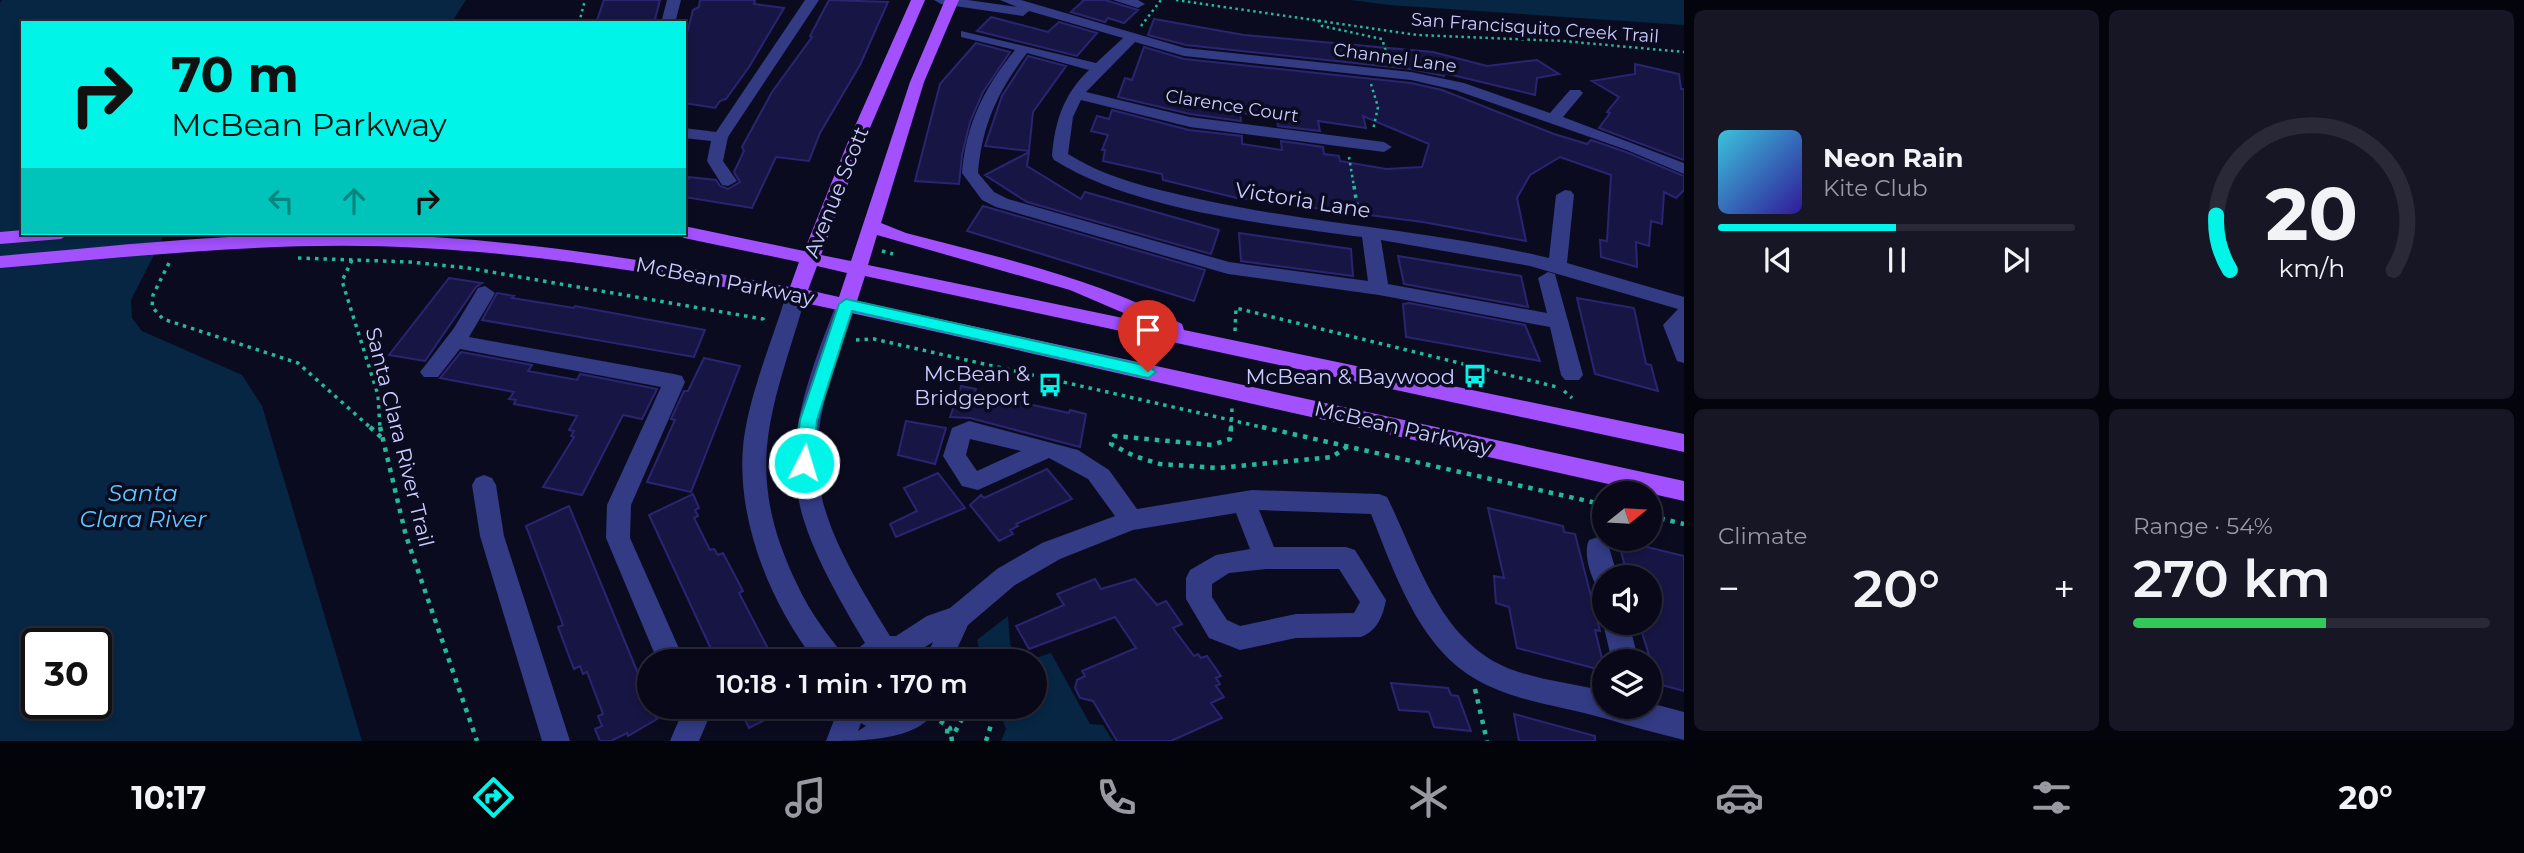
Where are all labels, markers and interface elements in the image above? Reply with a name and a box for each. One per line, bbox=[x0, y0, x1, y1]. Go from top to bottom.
street label: San Francisquito Creek Trail bbox=[1410, 8, 1660, 48]
street label: Channel Lane bbox=[1332, 38, 1458, 78]
text: 70 m bbox=[171, 45, 299, 104]
icon: right bbox=[56, 49, 147, 140]
street label: Clarence Court bbox=[1164, 85, 1300, 127]
text: McBean Parkway bbox=[171, 105, 447, 144]
street label: Avenue Scott bbox=[798, 123, 874, 261]
text: Neon Rain bbox=[1823, 142, 1964, 174]
text: 20 bbox=[2265, 171, 2358, 259]
text: Kite Club bbox=[1823, 174, 1928, 202]
street label: Victoria Lane bbox=[1234, 177, 1372, 223]
icon: left bbox=[262, 182, 300, 220]
icon: ahead bbox=[335, 182, 373, 220]
icon: right bbox=[408, 182, 446, 220]
icon: previous bbox=[1759, 241, 1797, 279]
icon: pause bbox=[1878, 241, 1916, 279]
icon: next bbox=[1997, 241, 2035, 279]
street label: McBean Parkway bbox=[634, 251, 817, 311]
text: km/h bbox=[2278, 253, 2345, 283]
pin bbox=[1118, 300, 1178, 372]
icon: arrive bbox=[1129, 311, 1167, 349]
street label: Santa Clara River Trail bbox=[361, 325, 439, 549]
place label: McBean & Bridgeport bbox=[914, 361, 1030, 410]
bus stop icon: McBean & Baywood bbox=[1461, 362, 1489, 390]
place label: McBean & Baywood bbox=[1245, 364, 1455, 389]
bus stop icon: McBean & Bridgeport bbox=[1036, 371, 1064, 399]
street label: McBean Parkway bbox=[1312, 395, 1495, 461]
position arrow bbox=[767, 426, 841, 500]
water label: Santa Clara River bbox=[80, 479, 207, 533]
north arrow bbox=[1592, 481, 1662, 551]
map controls bbox=[1592, 481, 1662, 719]
text: Range · 54% bbox=[2133, 512, 2273, 540]
text: Climate bbox=[1718, 522, 1807, 550]
text: 270 km bbox=[2133, 547, 2331, 610]
text: 20° bbox=[1853, 557, 1940, 620]
button: sound bbox=[1592, 565, 1662, 635]
text: − bbox=[1718, 565, 1740, 612]
text: + bbox=[2053, 565, 2075, 612]
speed limit sign: 30 bbox=[21, 628, 112, 719]
button: layers bbox=[1592, 649, 1662, 719]
text: 10:18 · 1 min · 170 m bbox=[716, 668, 968, 700]
icon: directions bbox=[469, 773, 518, 822]
icon: music bbox=[781, 773, 830, 822]
icon: phone bbox=[1092, 773, 1141, 822]
icon: climate bbox=[1404, 773, 1453, 822]
icon: car bbox=[1715, 773, 1764, 822]
icon: filters bbox=[2027, 773, 2076, 822]
text: 10:17 bbox=[131, 778, 206, 817]
text: 20° bbox=[2339, 778, 2393, 817]

